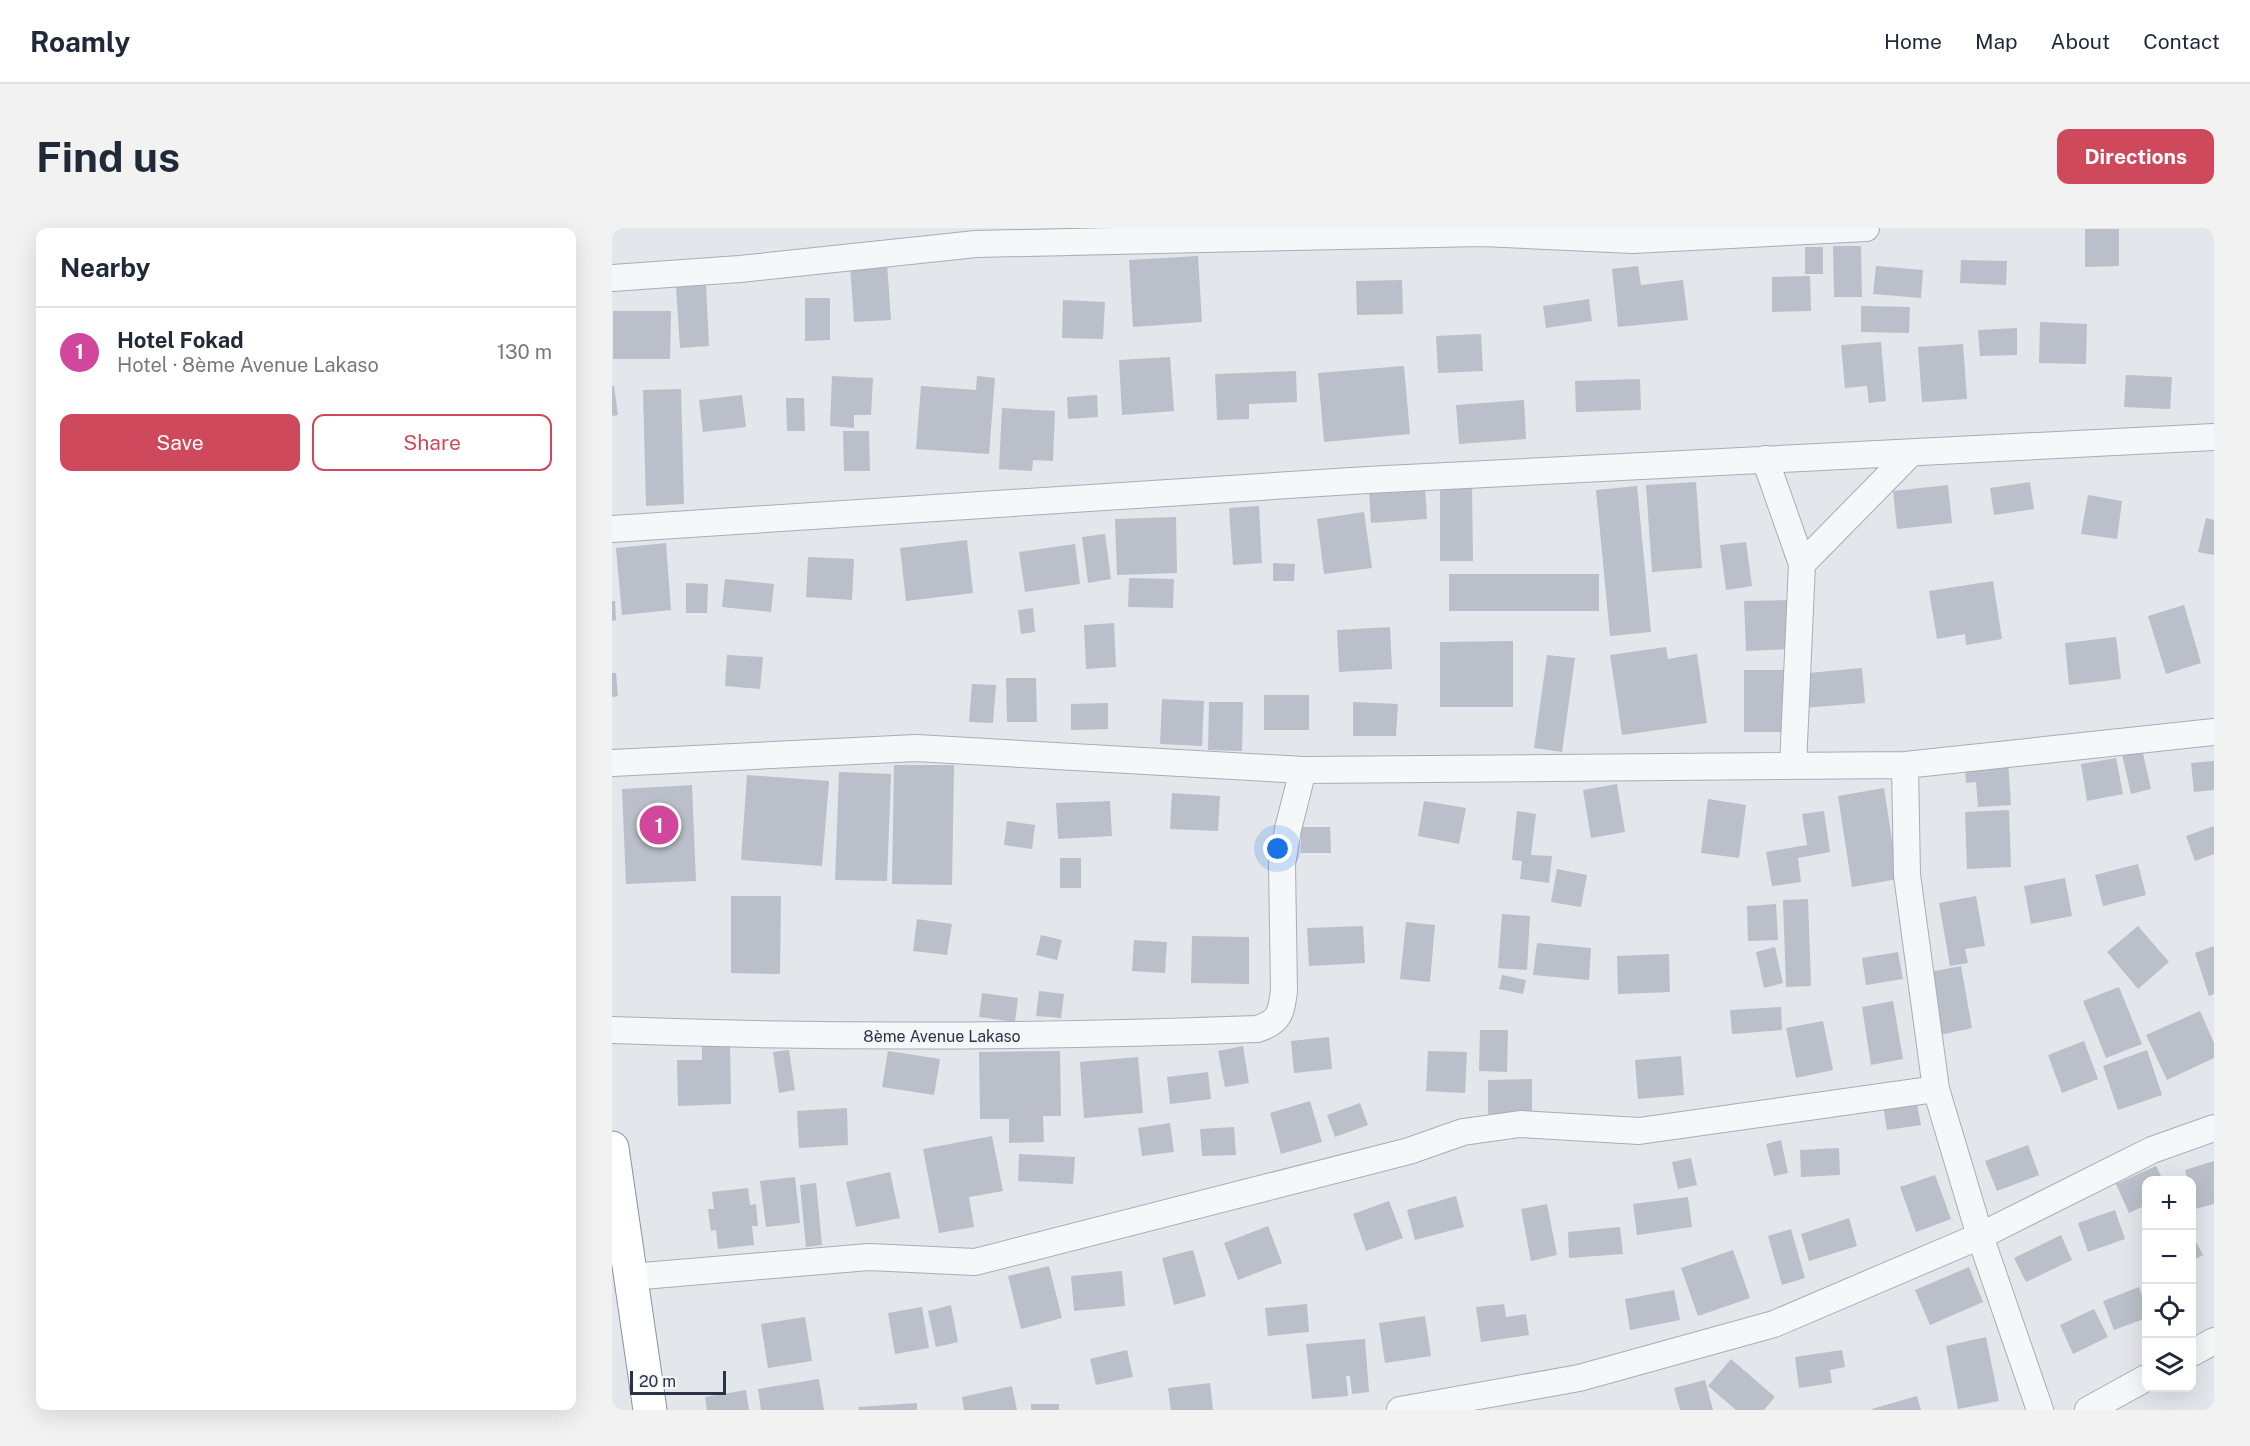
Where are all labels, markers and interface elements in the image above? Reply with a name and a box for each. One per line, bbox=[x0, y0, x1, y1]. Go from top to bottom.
text: Roamly bbox=[30, 25, 130, 58]
text: Home bbox=[1884, 29, 1942, 54]
text: Map bbox=[1975, 29, 2018, 54]
text: About bbox=[2051, 29, 2110, 54]
text: Contact bbox=[2143, 29, 2220, 54]
button: Directions bbox=[2057, 129, 2214, 184]
text: Find us bbox=[36, 132, 180, 181]
text: Nearby bbox=[60, 252, 150, 283]
text: Hotel Fokad bbox=[117, 327, 244, 353]
text: 1 bbox=[75, 340, 84, 364]
text: 130 m bbox=[497, 340, 552, 364]
text: Hotel · 8ème Avenue Lakaso bbox=[117, 353, 379, 377]
button: Save bbox=[60, 414, 300, 471]
button: Share bbox=[312, 414, 552, 471]
pin: 1 bbox=[640, 802, 678, 848]
your location bbox=[1263, 834, 1292, 863]
street label: 8ème Avenue Lakaso bbox=[863, 1027, 1021, 1046]
map controls bbox=[2142, 1176, 2196, 1392]
button: + bbox=[2142, 1176, 2196, 1230]
button: − bbox=[2142, 1230, 2196, 1284]
button: locate bbox=[2142, 1284, 2196, 1338]
button: layers bbox=[2142, 1338, 2196, 1392]
scale bar bbox=[630, 1368, 726, 1396]
text: 20 m bbox=[639, 1372, 676, 1391]

